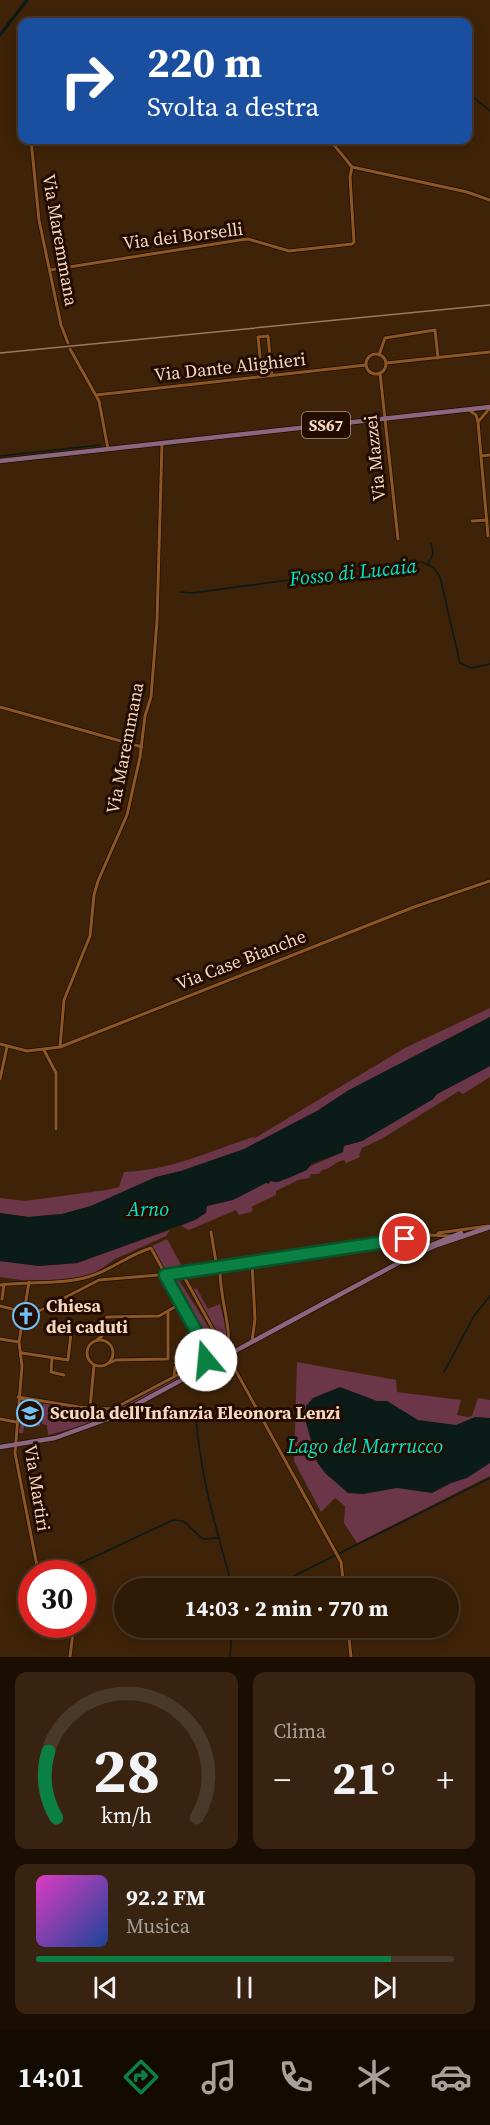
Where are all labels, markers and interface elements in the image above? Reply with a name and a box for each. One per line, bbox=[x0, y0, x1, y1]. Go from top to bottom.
text: 220 m bbox=[147, 33, 262, 91]
icon: right bbox=[48, 42, 126, 120]
text: Svolta a destra bbox=[147, 88, 319, 125]
street label: Via Maremmana bbox=[37, 172, 85, 309]
street label: Via dei Borselli bbox=[121, 216, 244, 255]
street label: Via Dante Alighieri bbox=[153, 346, 307, 387]
road number: SS67 bbox=[302, 412, 350, 438]
street label: Via Mazzei bbox=[358, 414, 391, 502]
water label: Fosso di Lucaia bbox=[287, 551, 419, 593]
street label: Via Maremmana bbox=[100, 679, 150, 816]
street label: Via Case Bianche bbox=[172, 923, 309, 996]
water label: Arno bbox=[126, 1195, 169, 1223]
pin bbox=[379, 1213, 430, 1264]
icon: arrive bbox=[388, 1222, 421, 1255]
place label: Chiesa dei caduti bbox=[46, 1293, 128, 1339]
church icon: Chiesa dei caduti bbox=[11, 1301, 41, 1331]
position arrow bbox=[174, 1328, 238, 1392]
school or university icon: Scuola dell'Infanzia Eleonora Lenzi bbox=[15, 1398, 45, 1428]
place label: Scuola dell'Infanzia Eleonora Lenzi bbox=[50, 1400, 341, 1425]
water label: Lago del Marrucco bbox=[286, 1432, 443, 1460]
street label: Via Martiri bbox=[18, 1443, 57, 1533]
speed limit sign: 30 bbox=[18, 1560, 96, 1638]
text: 14:03 · 2 min · 770 m bbox=[185, 1593, 388, 1623]
text: Clima bbox=[274, 1717, 326, 1745]
text: 28 bbox=[92, 1727, 160, 1813]
text: 21° bbox=[332, 1747, 396, 1809]
text: − bbox=[274, 1757, 291, 1802]
text: + bbox=[436, 1757, 454, 1802]
text: km/h bbox=[101, 1801, 152, 1830]
text: 92.2 FM bbox=[126, 1882, 205, 1912]
text: Musica bbox=[126, 1912, 190, 1940]
icon: previous bbox=[89, 1971, 122, 2004]
icon: pause bbox=[228, 1971, 261, 2004]
icon: next bbox=[368, 1971, 401, 2004]
icon: directions bbox=[120, 2056, 162, 2098]
icon: music bbox=[198, 2056, 240, 2098]
icon: phone bbox=[275, 2056, 317, 2098]
icon: climate bbox=[353, 2056, 395, 2098]
icon: car bbox=[430, 2056, 472, 2098]
text: 14:01 bbox=[18, 2059, 84, 2096]

